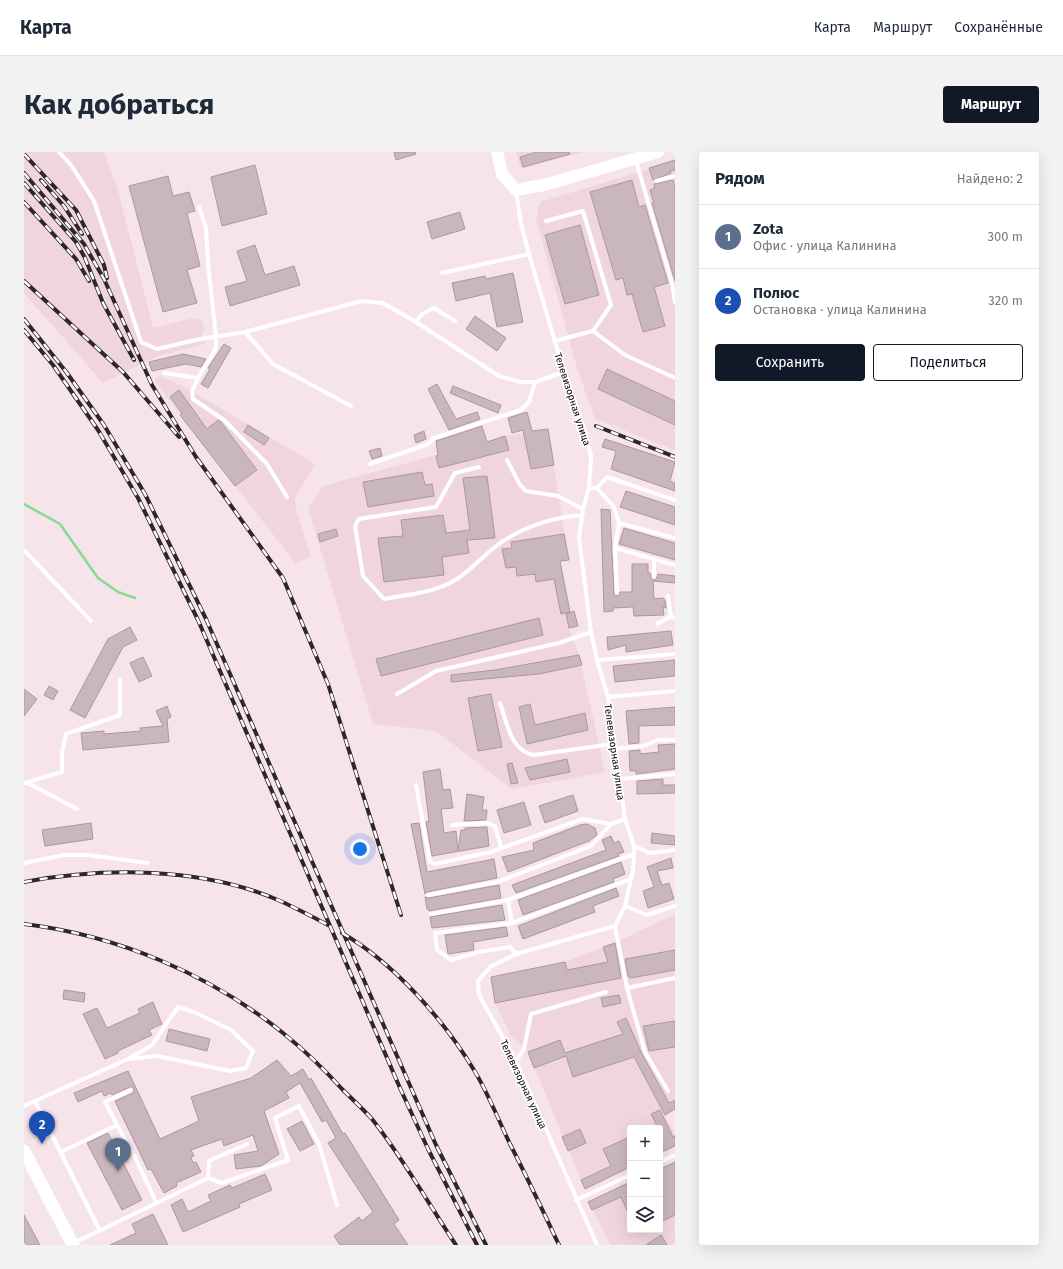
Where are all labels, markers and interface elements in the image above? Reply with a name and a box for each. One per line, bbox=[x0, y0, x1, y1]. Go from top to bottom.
text: Карта bbox=[20, 16, 72, 39]
text: Карта bbox=[814, 19, 851, 36]
text: Маршрут bbox=[873, 19, 932, 36]
text: Сохранённые bbox=[954, 19, 1043, 36]
button: Маршрут bbox=[943, 86, 1039, 123]
text: Как добраться bbox=[24, 88, 214, 121]
text: Рядом bbox=[715, 168, 765, 189]
text: Найдено: 2 bbox=[957, 171, 1023, 186]
text: Zota bbox=[753, 220, 783, 238]
text: 1 bbox=[725, 229, 731, 244]
text: 300 m bbox=[987, 229, 1023, 244]
text: Офис · улица Калинина bbox=[753, 238, 897, 253]
text: Полюс bbox=[753, 284, 799, 302]
text: 2 bbox=[725, 293, 731, 308]
text: 320 m bbox=[988, 293, 1023, 308]
text: Остановка · улица Калинина bbox=[753, 302, 927, 317]
button: Сохранить bbox=[715, 344, 865, 381]
button: Поделиться bbox=[873, 344, 1023, 381]
street label: Телевизорная улица bbox=[551, 351, 593, 447]
street label: Телевизорная улица bbox=[601, 703, 627, 801]
your location bbox=[350, 839, 370, 859]
street label: Телевизорная улица bbox=[497, 1038, 549, 1131]
pin: 2 bbox=[29, 1111, 55, 1144]
map controls bbox=[627, 1125, 663, 1233]
button: + bbox=[627, 1125, 663, 1161]
pin: 1 bbox=[105, 1138, 131, 1171]
button: − bbox=[627, 1161, 663, 1197]
button: layers bbox=[627, 1197, 663, 1233]

